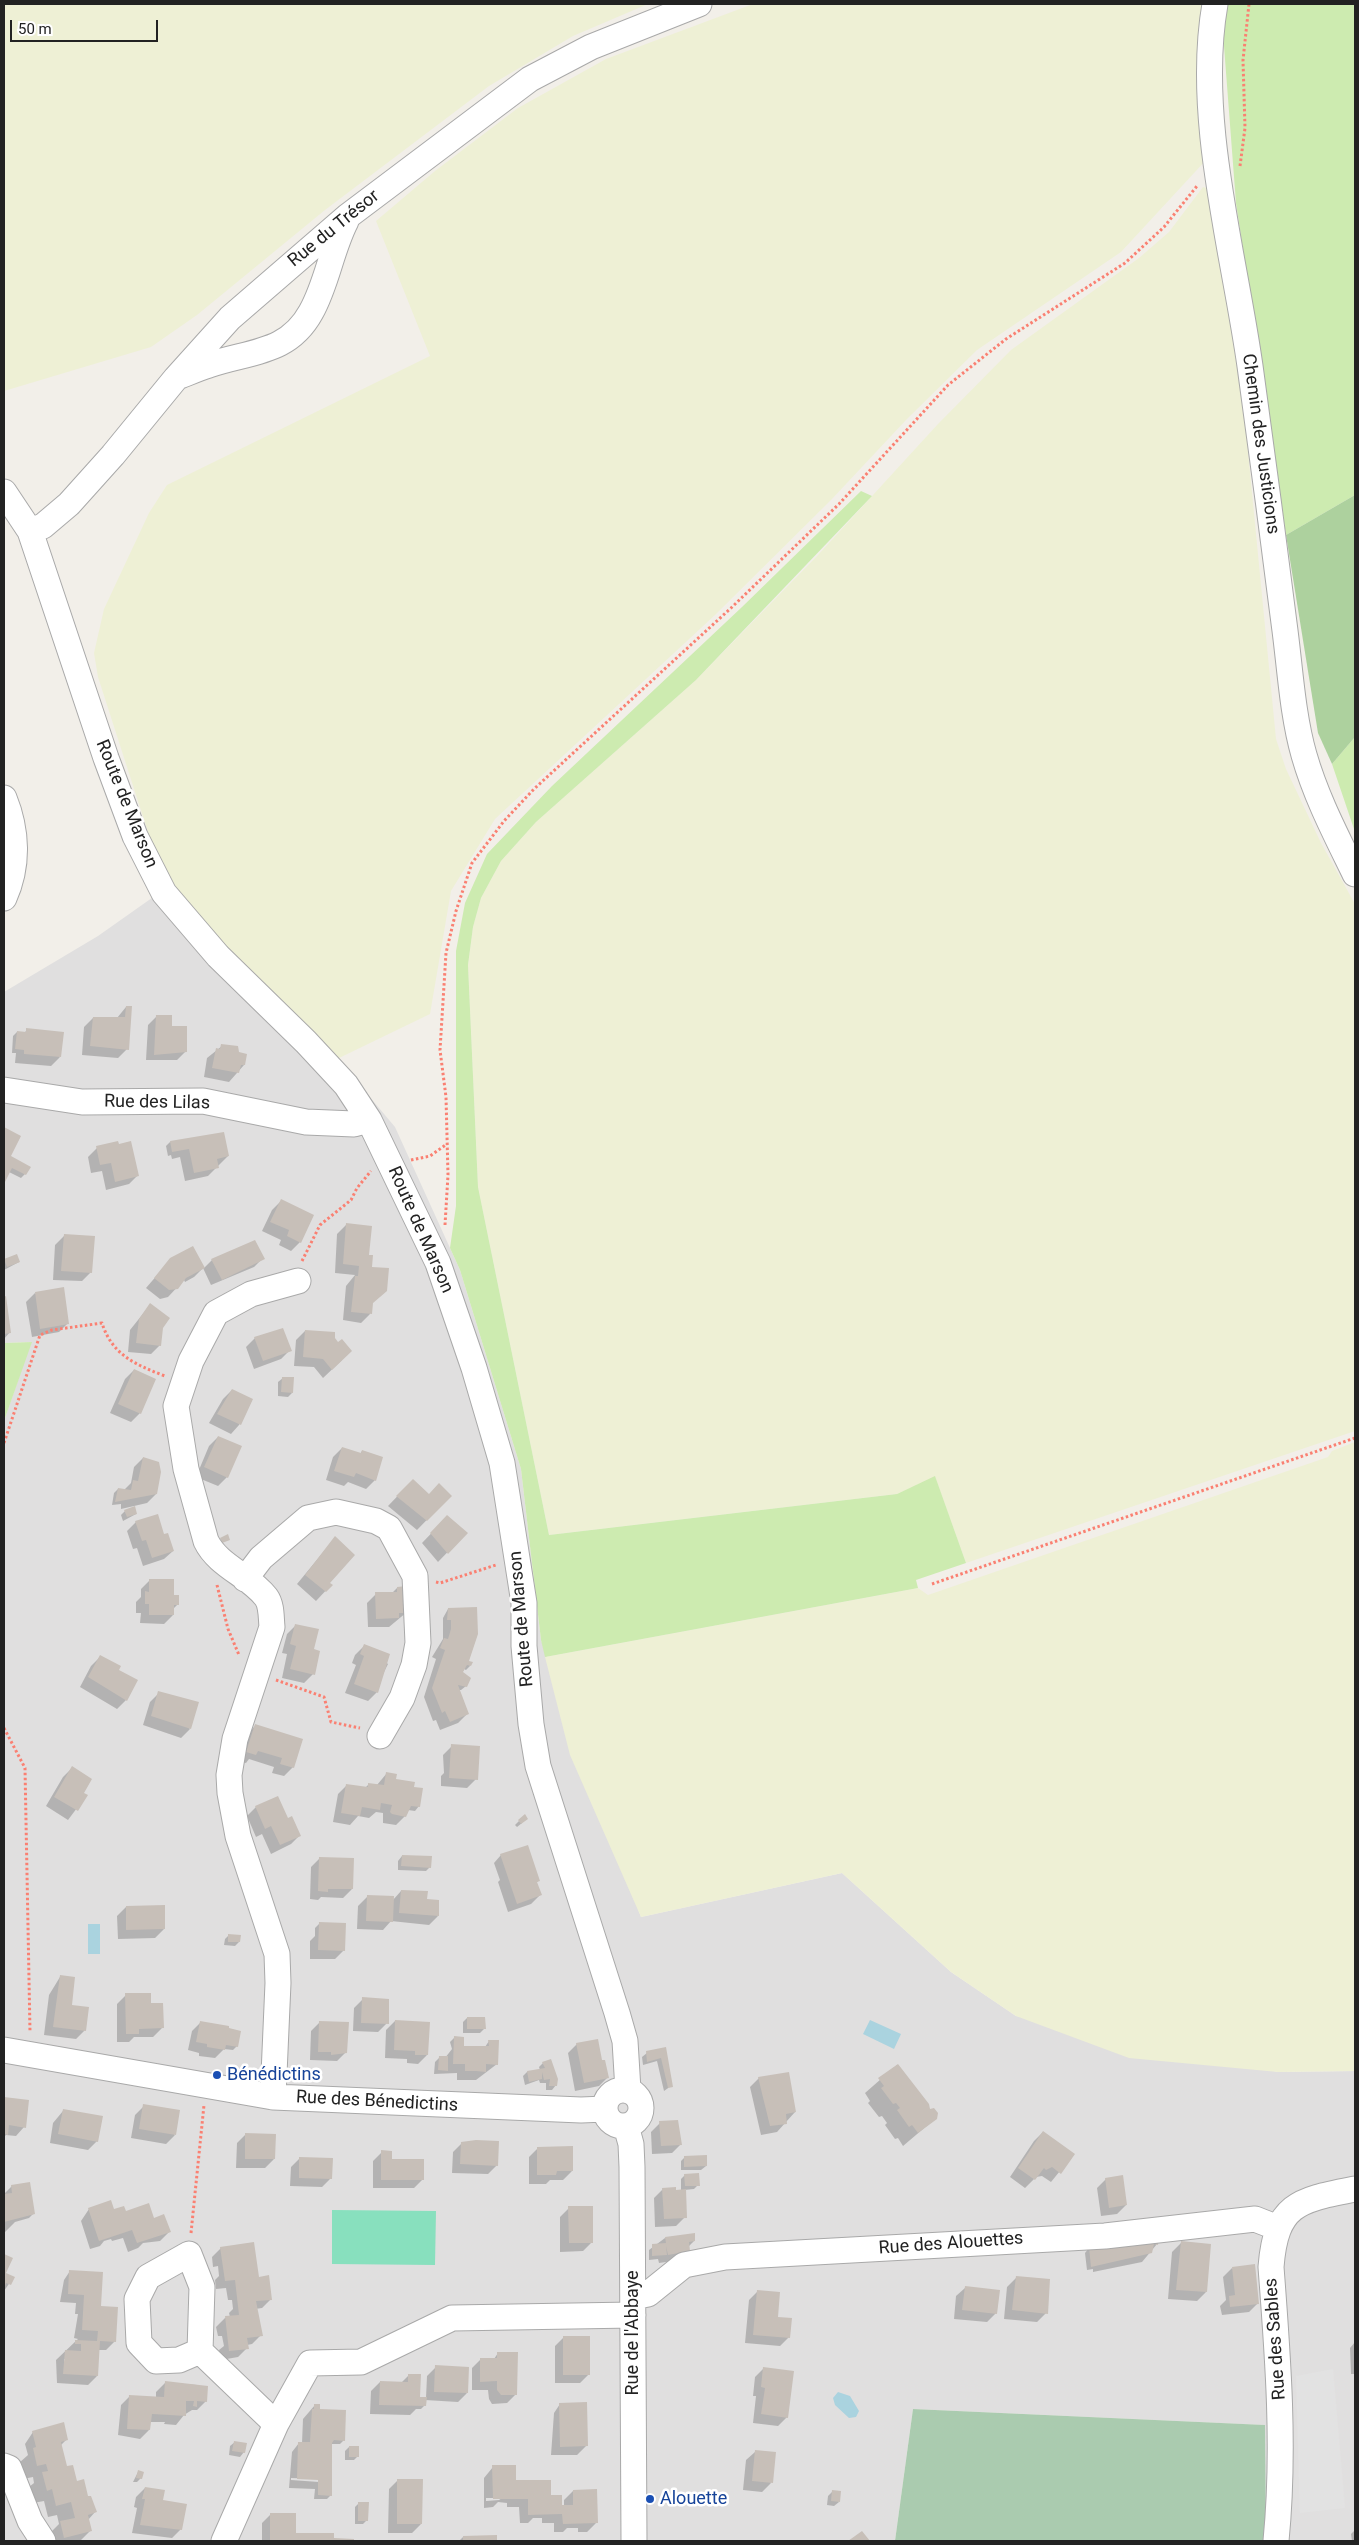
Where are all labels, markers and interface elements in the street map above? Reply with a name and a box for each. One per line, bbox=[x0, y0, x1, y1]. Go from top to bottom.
scale bar bbox=[12, 10, 160, 42]
text: 50 m bbox=[18, 20, 52, 38]
street label: Rue du Trésor bbox=[284, 186, 384, 272]
street label: Chemin des Justicions bbox=[1237, 352, 1283, 536]
street label: Route de Marson bbox=[90, 737, 162, 871]
street label: Rue des Lilas bbox=[104, 1091, 210, 1115]
street label: Route de Marson bbox=[382, 1163, 458, 1297]
street label: Route de Marson bbox=[505, 1550, 539, 1688]
place label: Bénédictins bbox=[227, 2064, 321, 2086]
marker: Bénédictins bbox=[211, 2069, 223, 2081]
street label: Rue des Bénedictins bbox=[295, 2087, 459, 2117]
street label: Rue des Alouettes bbox=[878, 2228, 1024, 2260]
street label: Rue de l'Abbaye bbox=[622, 2270, 644, 2396]
street label: Rue des Sables bbox=[1261, 2277, 1291, 2401]
place label: Alouette bbox=[660, 2488, 727, 2510]
marker: Alouette bbox=[644, 2493, 656, 2505]

